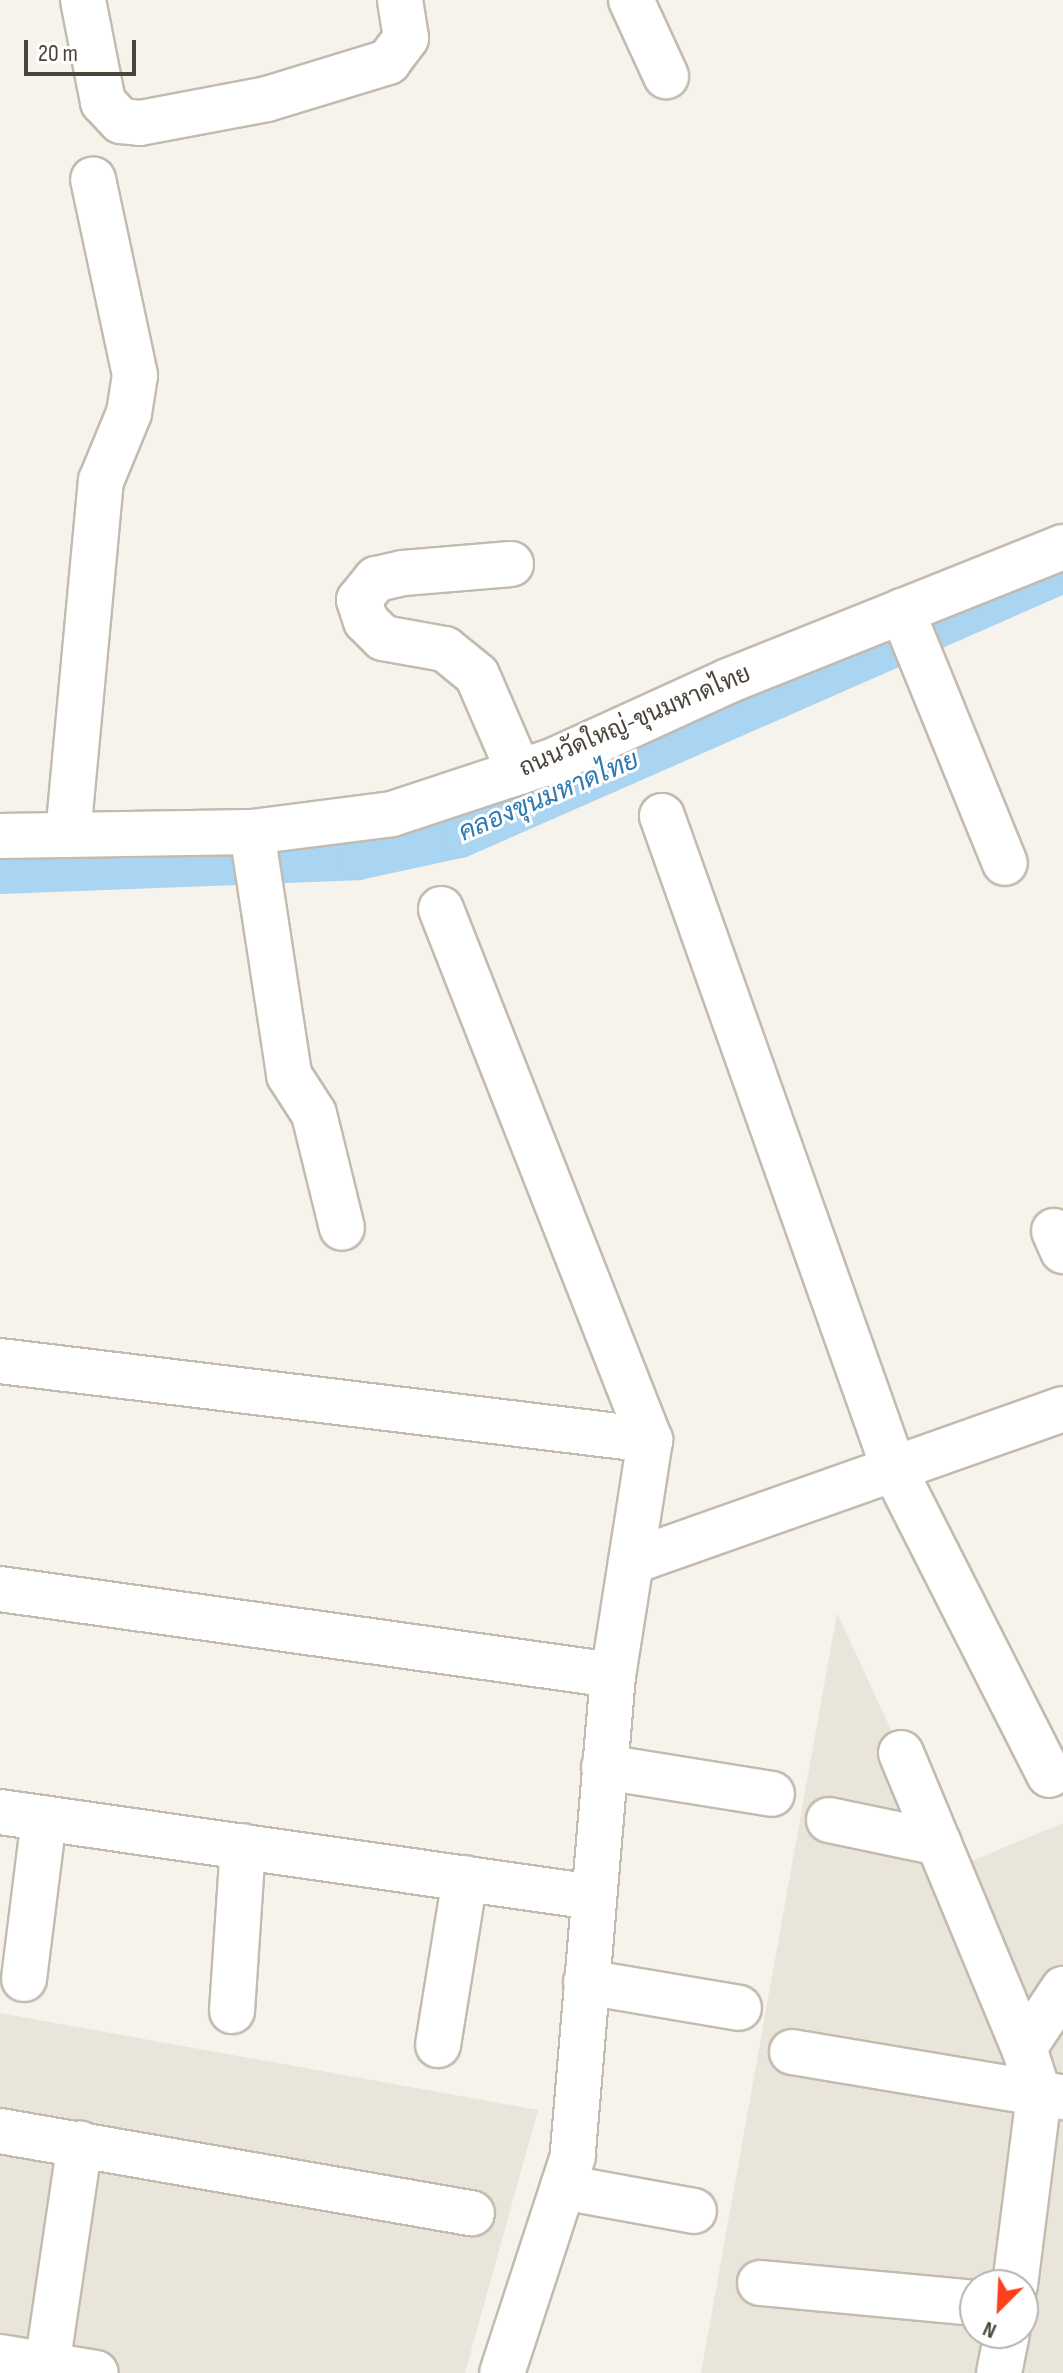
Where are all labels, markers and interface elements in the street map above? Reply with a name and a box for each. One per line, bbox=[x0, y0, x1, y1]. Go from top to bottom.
scale bar bbox=[28, 24, 140, 74]
text: 20 m bbox=[38, 39, 78, 68]
street label: ถนนวัดใหญ่-ขุนมหาดไทย bbox=[515, 659, 755, 783]
water label: คลองขุนมหาดไทย bbox=[454, 745, 644, 849]
north arrow bbox=[959, 2269, 1039, 2349]
text: N bbox=[979, 2315, 1001, 2344]

